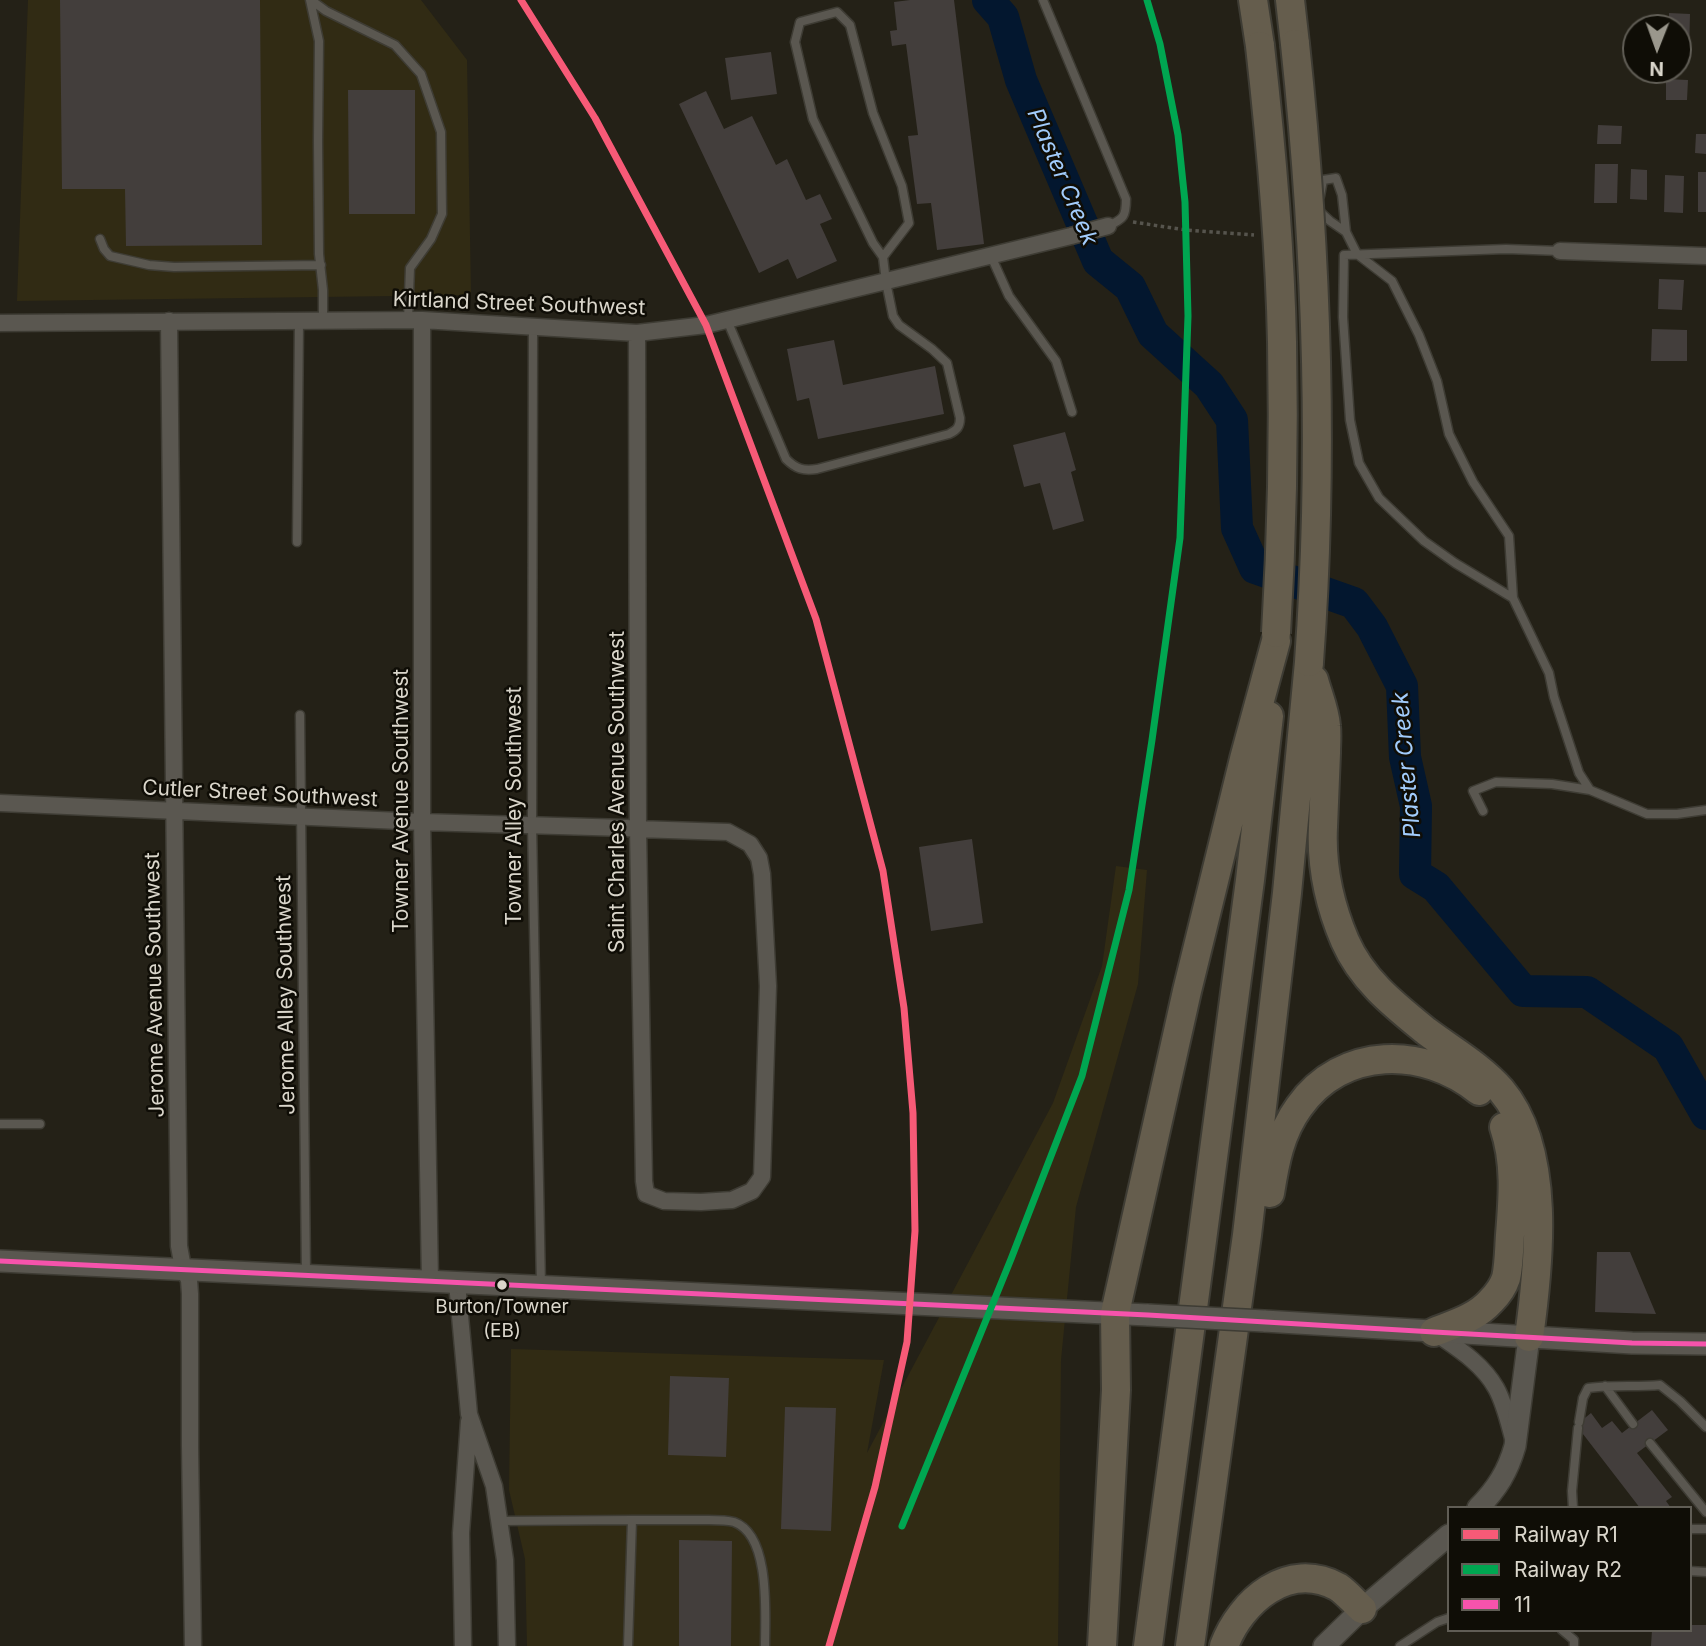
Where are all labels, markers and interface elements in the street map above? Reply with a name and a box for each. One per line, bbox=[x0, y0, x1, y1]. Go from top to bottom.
north arrow bbox=[1622, 14, 1692, 84]
text: N bbox=[1649, 57, 1664, 80]
water label: Plaster Creek bbox=[1021, 104, 1103, 250]
street label: Kirtland Street Southwest bbox=[392, 287, 646, 321]
street label: Saint Charles Avenue Southwest bbox=[605, 631, 631, 953]
street label: Towner Avenue Southwest bbox=[389, 669, 415, 933]
street label: Towner Alley Southwest bbox=[502, 687, 528, 925]
water label: Plaster Creek bbox=[1387, 691, 1427, 839]
street label: Cutler Street Southwest bbox=[142, 775, 378, 813]
street label: Jerome Avenue Southwest bbox=[140, 852, 170, 1118]
street label: Jerome Alley Southwest bbox=[271, 875, 301, 1115]
marker: Burton/Towner (EB) bbox=[495, 1278, 509, 1292]
place label: Burton/Towner (EB) bbox=[435, 1296, 569, 1340]
legend bbox=[1447, 1506, 1692, 1632]
text: Railway R1 bbox=[1514, 1522, 1618, 1547]
text: Railway R2 bbox=[1514, 1557, 1622, 1582]
text: 11 bbox=[1514, 1592, 1531, 1617]

